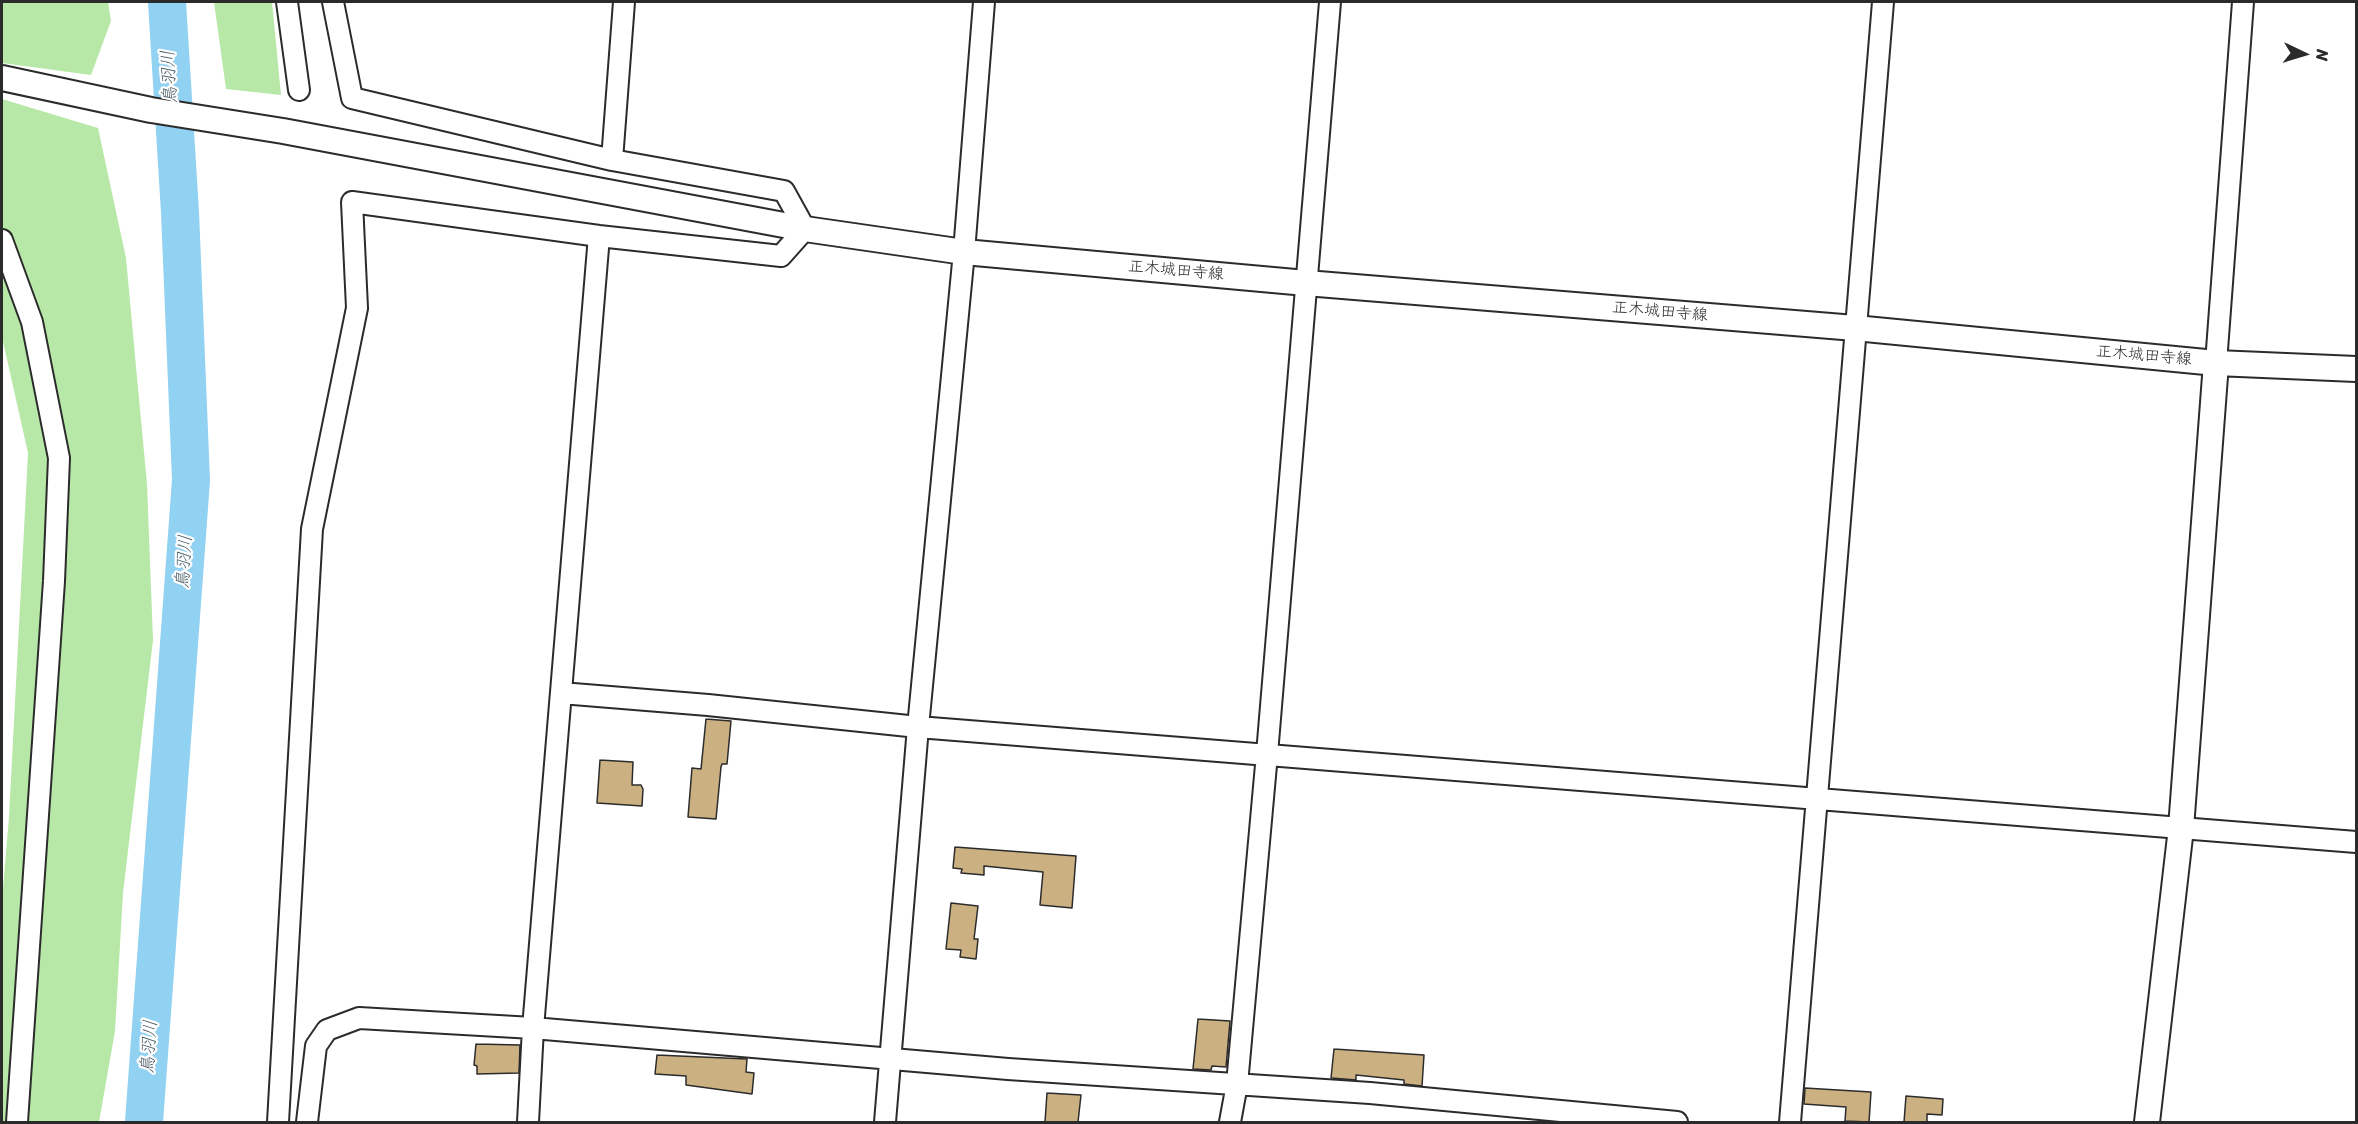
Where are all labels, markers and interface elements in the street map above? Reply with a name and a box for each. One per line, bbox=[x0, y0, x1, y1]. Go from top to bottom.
north arrow bbox=[2274, 24, 2334, 84]
water label: 鳥羽川 bbox=[158, 49, 182, 105]
text: N bbox=[2308, 49, 2337, 62]
street label: 正木城田寺線 bbox=[1127, 257, 1225, 285]
street label: 正木城田寺線 bbox=[1611, 298, 1709, 326]
street label: 正木城田寺線 bbox=[2095, 342, 2193, 370]
water label: 鳥羽川 bbox=[172, 534, 198, 590]
water label: 鳥羽川 bbox=[137, 1019, 163, 1075]

